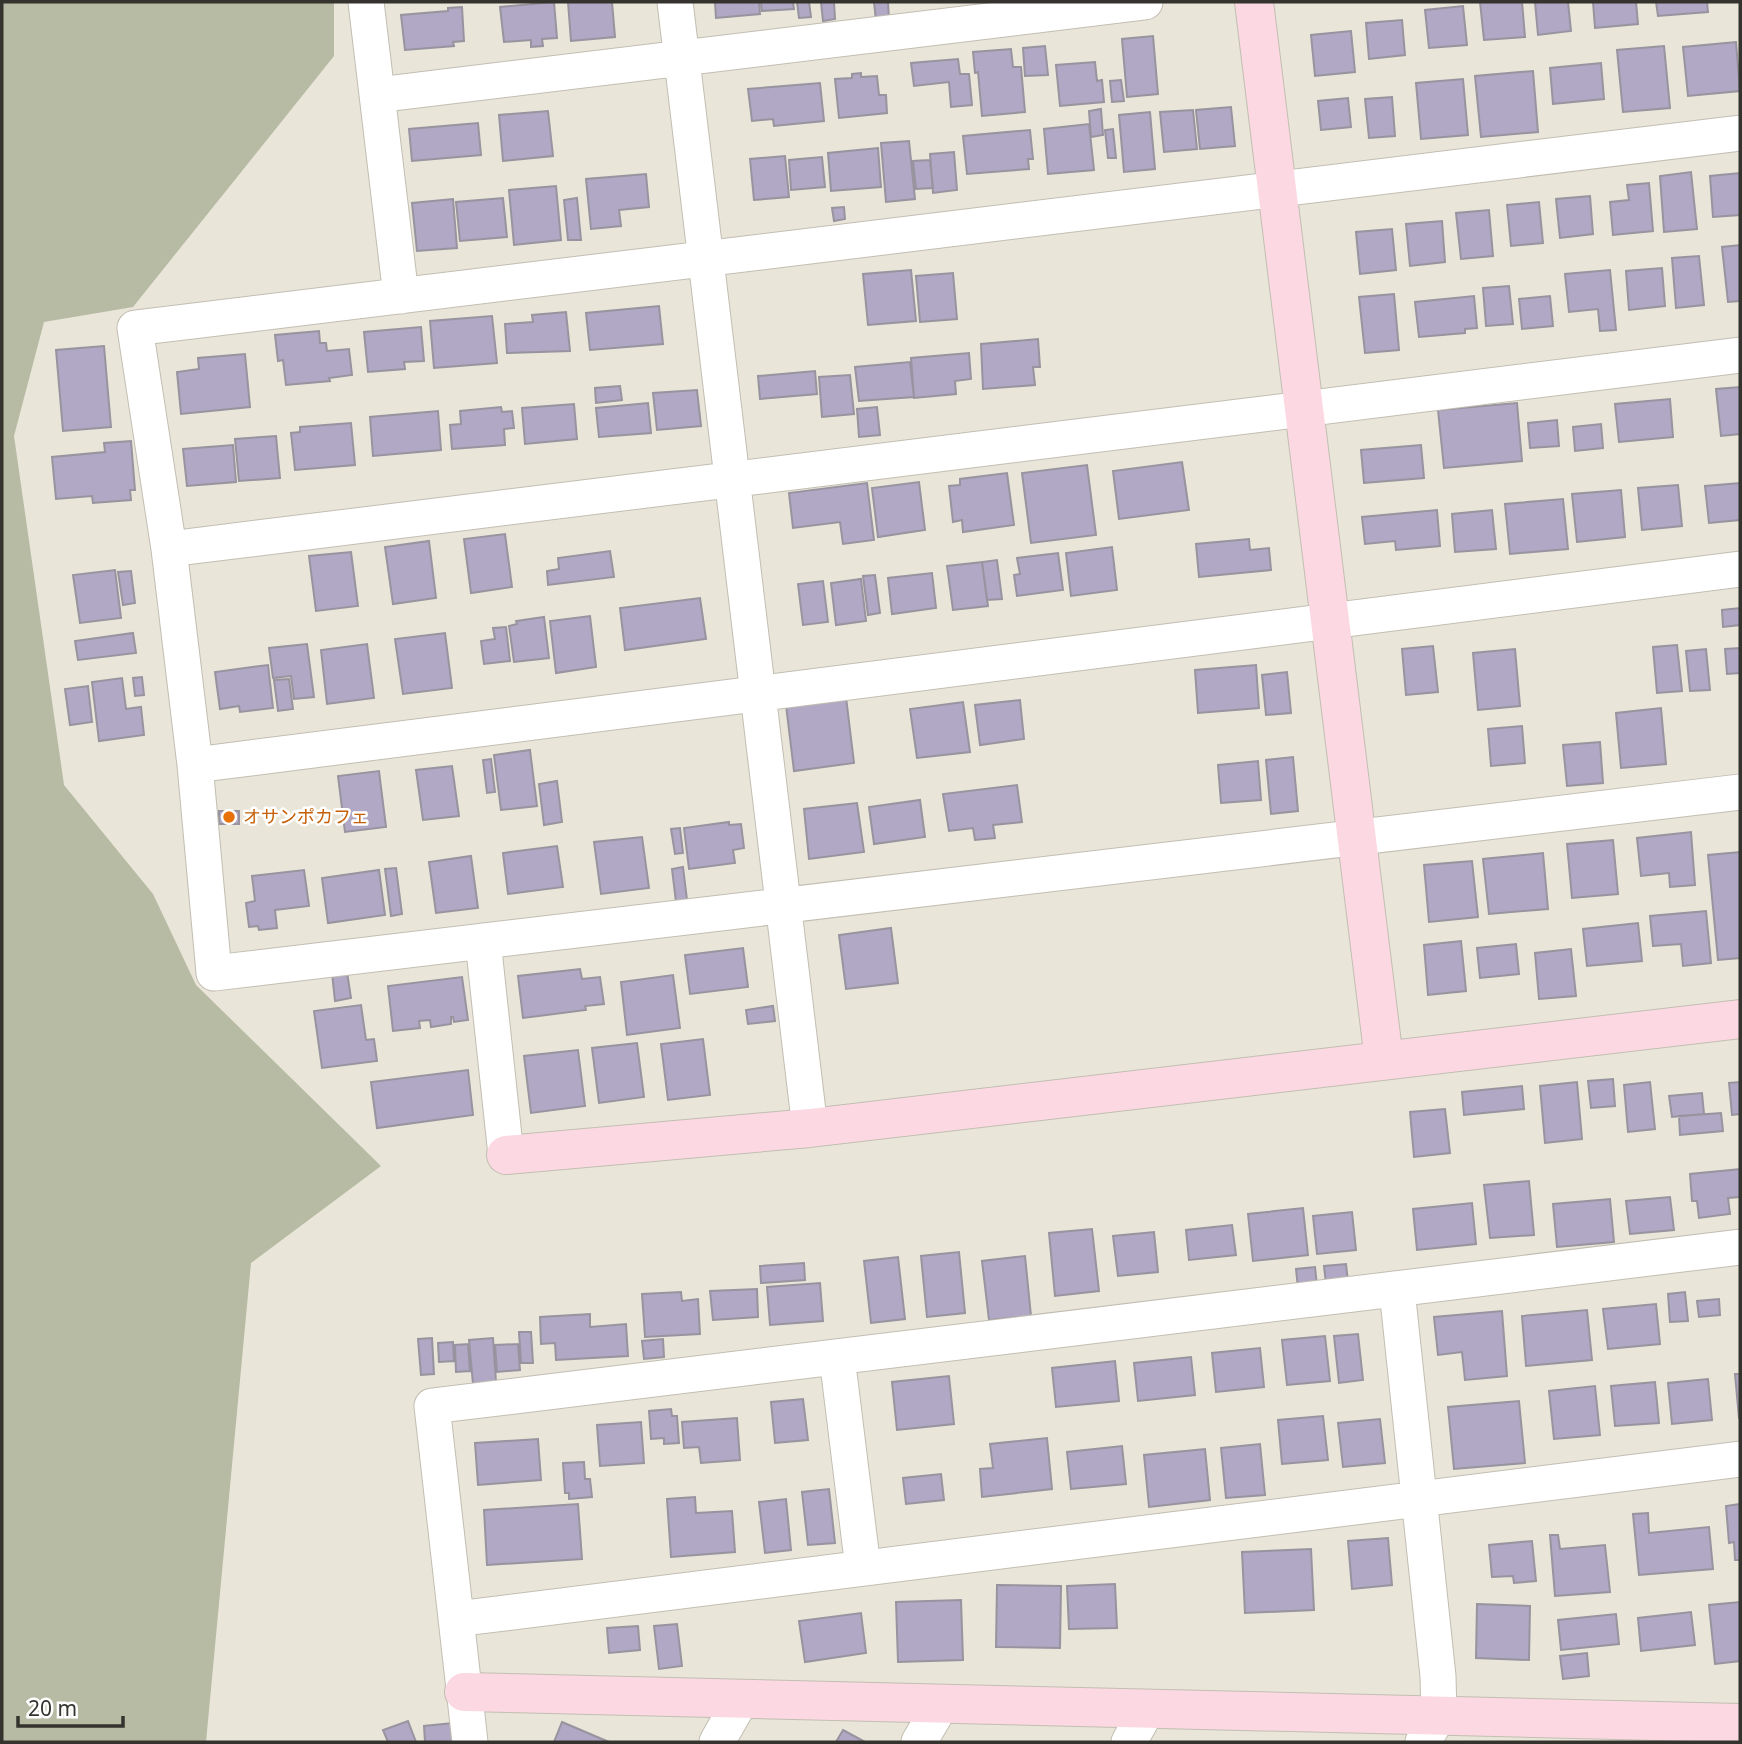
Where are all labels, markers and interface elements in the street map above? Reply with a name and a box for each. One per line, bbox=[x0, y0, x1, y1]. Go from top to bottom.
place label: オサンポカフェ bbox=[243, 804, 369, 828]
marker: オサンポカフェ bbox=[221, 809, 237, 825]
scale bar bbox=[18, 1684, 122, 1728]
text: 20 m bbox=[28, 1694, 77, 1722]

